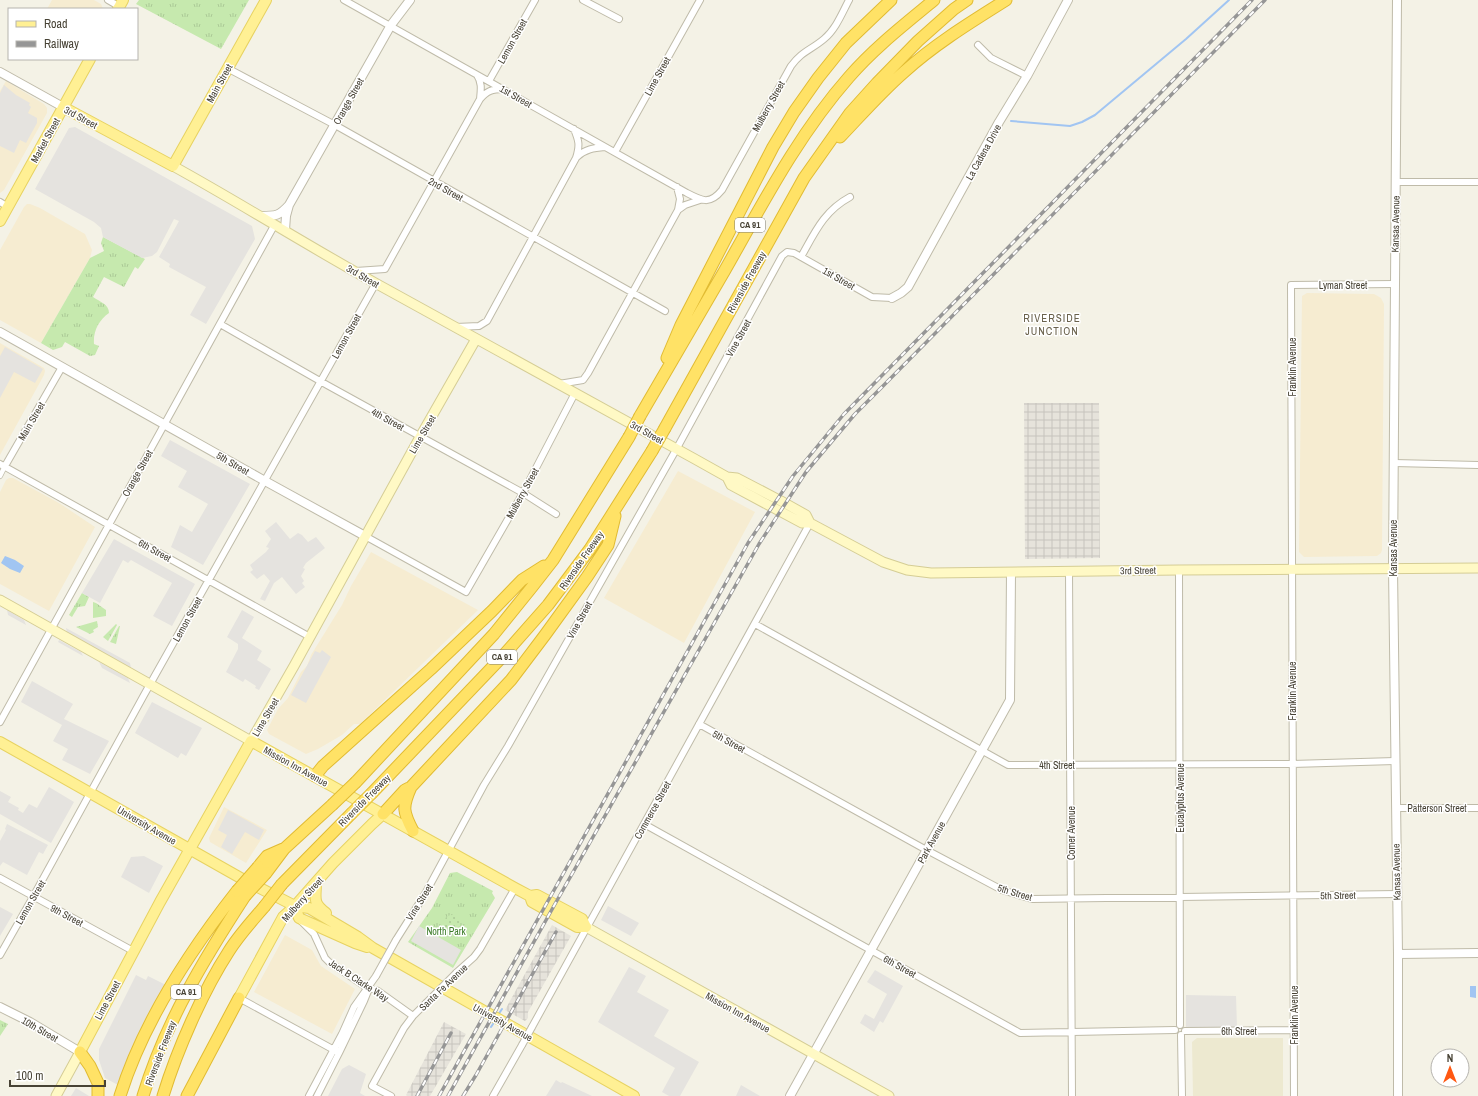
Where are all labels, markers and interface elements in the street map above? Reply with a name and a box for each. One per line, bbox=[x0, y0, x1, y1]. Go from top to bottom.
legend bbox=[8, 8, 138, 60]
text: Road bbox=[44, 16, 68, 32]
street label: Lemon Street bbox=[495, 16, 530, 66]
text: Railway bbox=[44, 36, 79, 52]
street label: Lime Street bbox=[641, 54, 674, 98]
street label: Main Street bbox=[203, 61, 236, 105]
street label: Orange Street bbox=[330, 75, 367, 127]
street label: Mulberry Street bbox=[749, 78, 788, 134]
street label: 1st Street bbox=[497, 82, 535, 111]
street label: 3rd Street bbox=[62, 103, 100, 132]
street label: Market Street bbox=[28, 115, 63, 165]
street label: La Cadena Drive bbox=[963, 122, 1004, 183]
street label: 2nd Street bbox=[426, 175, 466, 205]
street label: Kansas Avenue bbox=[1389, 195, 1403, 253]
road number: CA 91 bbox=[735, 218, 765, 232]
street label: Riverside Freeway bbox=[724, 248, 769, 315]
street label: 3rd Street bbox=[344, 262, 382, 291]
street label: 1st Street bbox=[820, 264, 858, 293]
street label: Lyman Street bbox=[1319, 279, 1368, 292]
street label: Lemon Street bbox=[329, 311, 364, 361]
district label: RIVERSIDE JUNCTION bbox=[1023, 311, 1081, 338]
street label: Vine Street bbox=[723, 317, 754, 359]
street label: Franklin Avenue bbox=[1286, 337, 1299, 397]
street label: Main Street bbox=[15, 399, 48, 443]
street label: 4th Street bbox=[369, 405, 407, 434]
street label: Lime Street bbox=[406, 412, 439, 456]
street label: 3rd Street bbox=[628, 418, 666, 447]
street label: Orange Street bbox=[119, 447, 156, 499]
street label: 5th Street bbox=[214, 449, 252, 478]
street label: Mulberry Street bbox=[503, 465, 542, 521]
street label: Kansas Avenue bbox=[1387, 519, 1400, 576]
street label: Riverside Freeway bbox=[556, 528, 607, 592]
street label: 6th Street bbox=[136, 536, 174, 565]
street label: 3rd Street bbox=[1120, 564, 1157, 577]
street label: Lemon Street bbox=[170, 594, 205, 644]
street label: Vine Street bbox=[564, 599, 595, 641]
road number: CA 91 bbox=[487, 650, 517, 664]
street label: Franklin Avenue bbox=[1286, 661, 1299, 721]
street label: Lime Street bbox=[249, 695, 282, 739]
street label: 5th Street bbox=[710, 727, 748, 756]
street label: Mission Inn Avenue bbox=[261, 743, 331, 790]
street label: 4th Street bbox=[1039, 759, 1075, 772]
street label: Eucalyptus Avenue bbox=[1174, 763, 1187, 833]
street label: Riverside Freeway bbox=[335, 771, 394, 829]
street label: Commerce Street bbox=[631, 778, 674, 841]
street label: Patterson Street bbox=[1407, 802, 1467, 815]
street label: University Avenue bbox=[115, 803, 179, 848]
street label: Comer Avenue bbox=[1065, 806, 1078, 860]
street label: Park Avenue bbox=[915, 818, 949, 866]
street label: Kansas Avenue bbox=[1389, 843, 1403, 901]
street label: Mulberry Street bbox=[279, 874, 326, 925]
street label: Lemon Street bbox=[12, 877, 49, 927]
street label: Vine Street bbox=[403, 881, 436, 923]
street label: 5th Street bbox=[996, 881, 1034, 904]
street label: 5th Street bbox=[1320, 889, 1357, 902]
street label: 9th Street bbox=[48, 901, 86, 930]
park label: North Park bbox=[426, 925, 466, 938]
street label: 6th Street bbox=[881, 952, 919, 981]
street label: Jack B Clarke Way bbox=[326, 956, 392, 1005]
street label: Santa Fe Avenue bbox=[416, 961, 471, 1014]
street label: Lime Street bbox=[92, 978, 123, 1022]
road number: CA 91 bbox=[171, 985, 201, 999]
street label: Franklin Avenue bbox=[1288, 985, 1301, 1045]
street label: Mission Inn Avenue bbox=[703, 989, 773, 1036]
street label: University Avenue bbox=[471, 1001, 535, 1044]
street label: 10th Street bbox=[19, 1014, 61, 1045]
street label: Riverside Freeway bbox=[142, 1018, 179, 1088]
street label: 6th Street bbox=[1221, 1025, 1257, 1038]
north arrow bbox=[1430, 1048, 1470, 1088]
text: N bbox=[1447, 1051, 1453, 1065]
scale bar bbox=[10, 1062, 105, 1088]
text: 100 m bbox=[16, 1068, 43, 1084]

